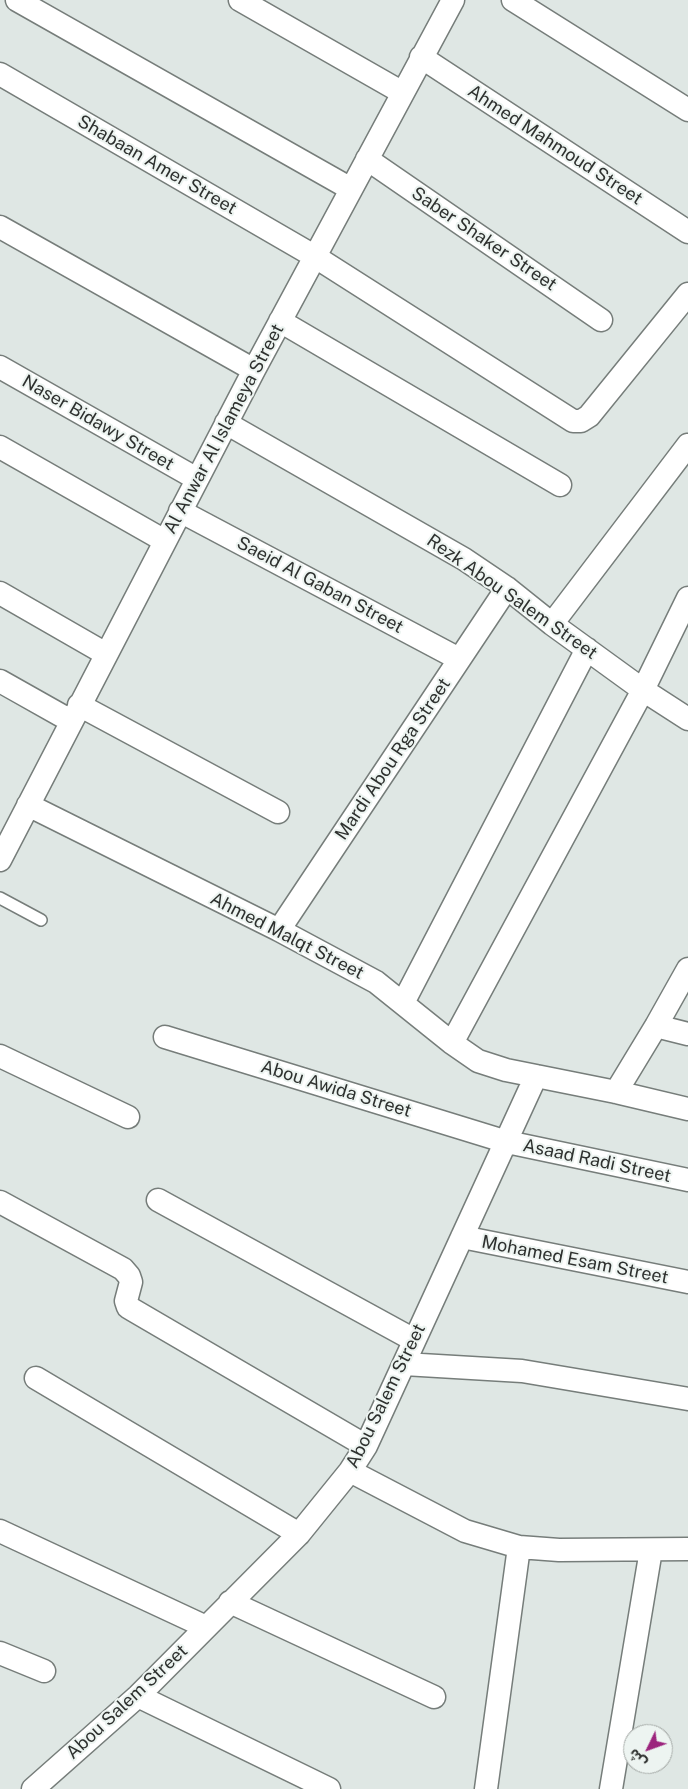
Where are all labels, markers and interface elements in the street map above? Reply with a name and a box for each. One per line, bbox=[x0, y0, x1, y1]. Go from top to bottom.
street label: Ahmed Mahmoud Street bbox=[464, 80, 646, 210]
street label: Shabaan Amer Street bbox=[74, 111, 240, 219]
street label: Saber Shaker Street bbox=[407, 182, 561, 296]
street label: Al Anwar Al Islameya Street bbox=[159, 320, 289, 538]
street label: Naser Bidawy Street bbox=[18, 371, 178, 475]
street label: Rezk Abou Salem Street bbox=[423, 530, 601, 664]
street label: Saeid Al Gaban Street bbox=[233, 532, 407, 638]
street label: Mardi Abou Rga Street bbox=[331, 674, 455, 844]
street label: Ahmed Malqt Street bbox=[207, 888, 367, 984]
street label: Abou Awida Street bbox=[258, 1056, 414, 1122]
street label: Asaad Radi Street bbox=[521, 1135, 673, 1187]
street label: Mohamed Esam Street bbox=[480, 1231, 670, 1289]
street label: Abou Salem Street bbox=[342, 1320, 430, 1472]
street label: Abou Salem Street bbox=[62, 1640, 192, 1764]
north arrow bbox=[623, 1724, 673, 1774]
text: ش bbox=[625, 1746, 650, 1771]

